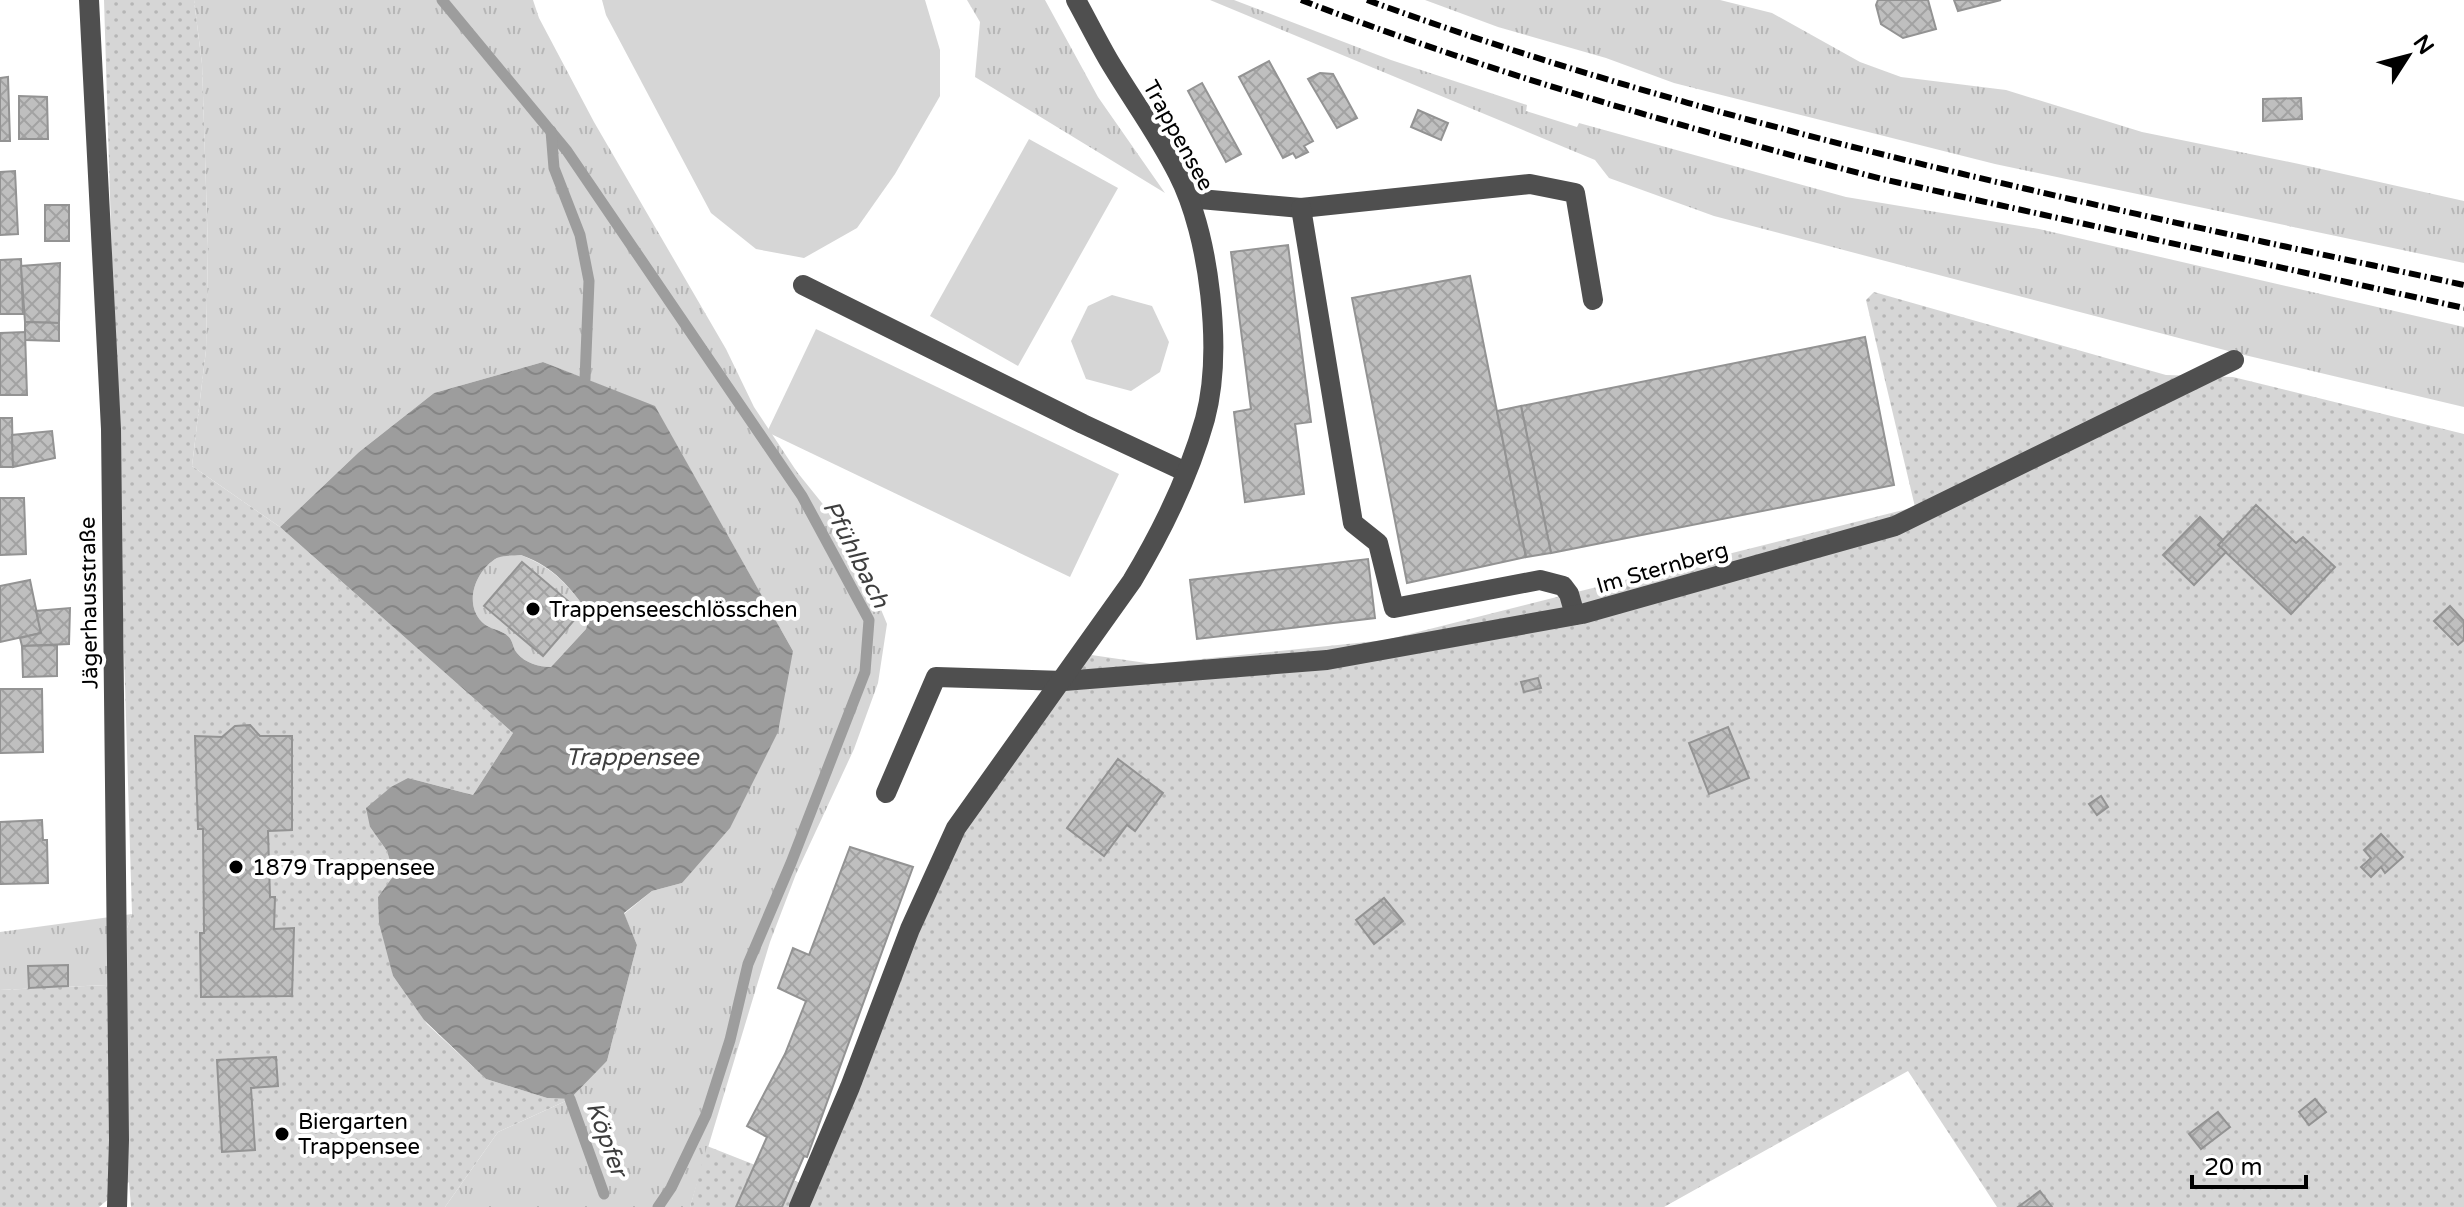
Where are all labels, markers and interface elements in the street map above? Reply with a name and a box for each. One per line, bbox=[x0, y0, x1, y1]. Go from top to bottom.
north arrow bbox=[2368, 16, 2448, 96]
text: N bbox=[2408, 30, 2439, 60]
street label: Trappensee bbox=[1137, 76, 1219, 195]
water label: Pfühlbach bbox=[816, 496, 896, 614]
street label: Jägerhausstraße bbox=[74, 517, 104, 689]
street label: Im Sternberg bbox=[1593, 537, 1731, 599]
place label: Trappenseeschlösschen bbox=[549, 597, 798, 623]
marker: Trappenseeschlösschen bbox=[524, 600, 542, 618]
water label: Trappensee bbox=[565, 743, 700, 772]
place label: 1879 Trappensee bbox=[252, 855, 435, 881]
marker: 1879 Trappensee bbox=[227, 858, 245, 876]
water label: Köpfer bbox=[580, 1098, 634, 1183]
place label: Biergarten Trappensee bbox=[298, 1109, 420, 1160]
marker: Biergarten Trappensee bbox=[273, 1125, 291, 1143]
scale bar bbox=[2192, 1139, 2306, 1189]
text: 20 m bbox=[2204, 1153, 2262, 1182]

